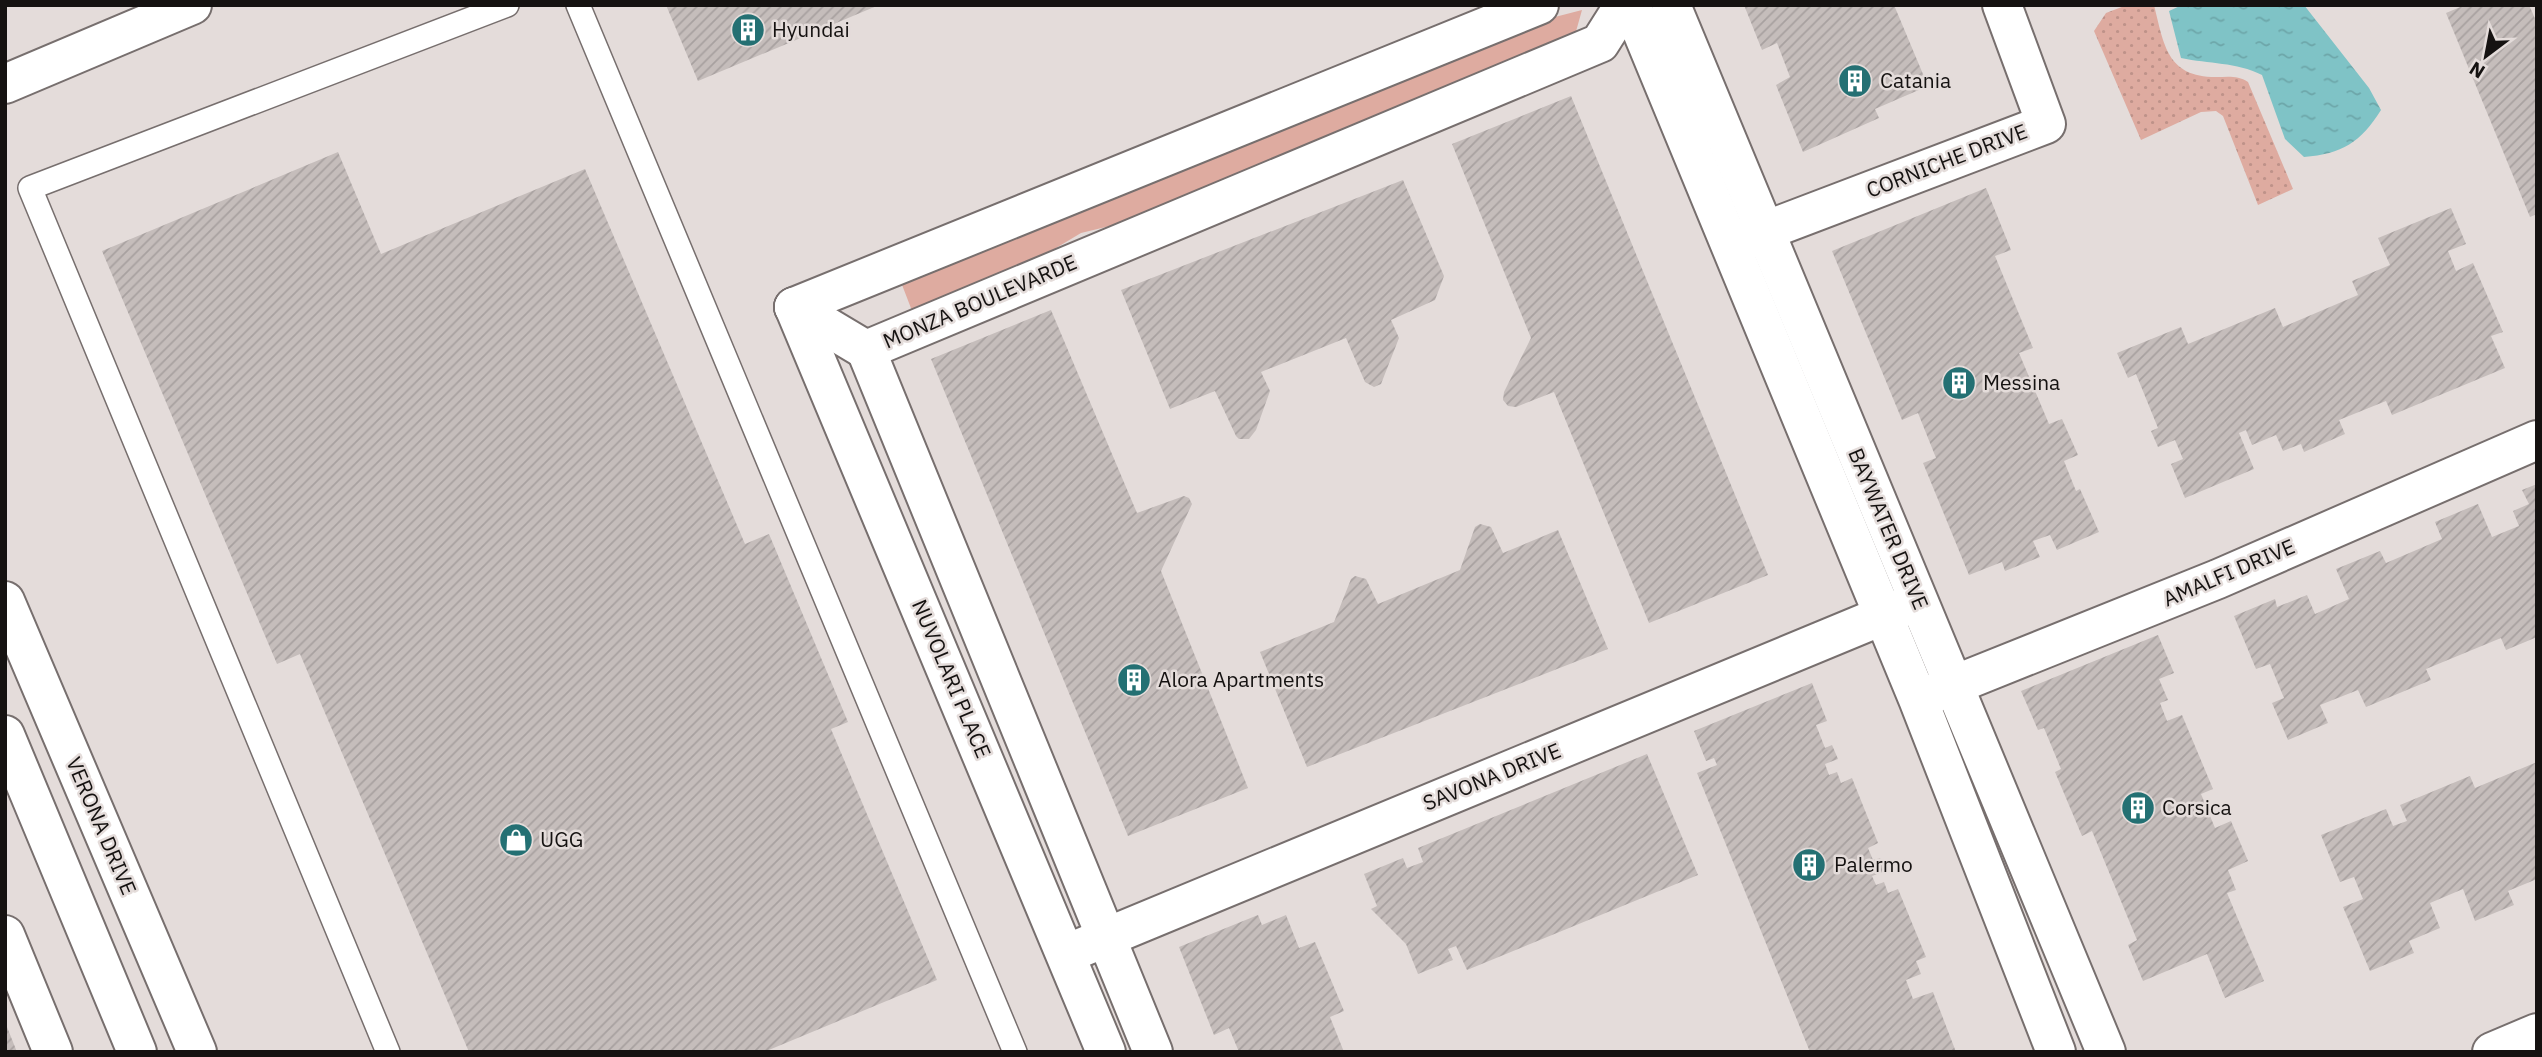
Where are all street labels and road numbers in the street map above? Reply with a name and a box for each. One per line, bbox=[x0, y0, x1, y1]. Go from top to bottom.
street label: CORNICHE DRIVE bbox=[1862, 116, 2031, 204]
street label: MONZA BOULEVARDE bbox=[878, 248, 1081, 355]
street label: BAYWATER DRIVE bbox=[1842, 444, 1936, 614]
street label: AMALFI DRIVE bbox=[2158, 532, 2299, 612]
street label: NUVOLARI PLACE bbox=[906, 595, 998, 762]
street label: SAVONA DRIVE bbox=[1418, 736, 1565, 816]
street label: VERONA DRIVE bbox=[60, 752, 144, 899]

